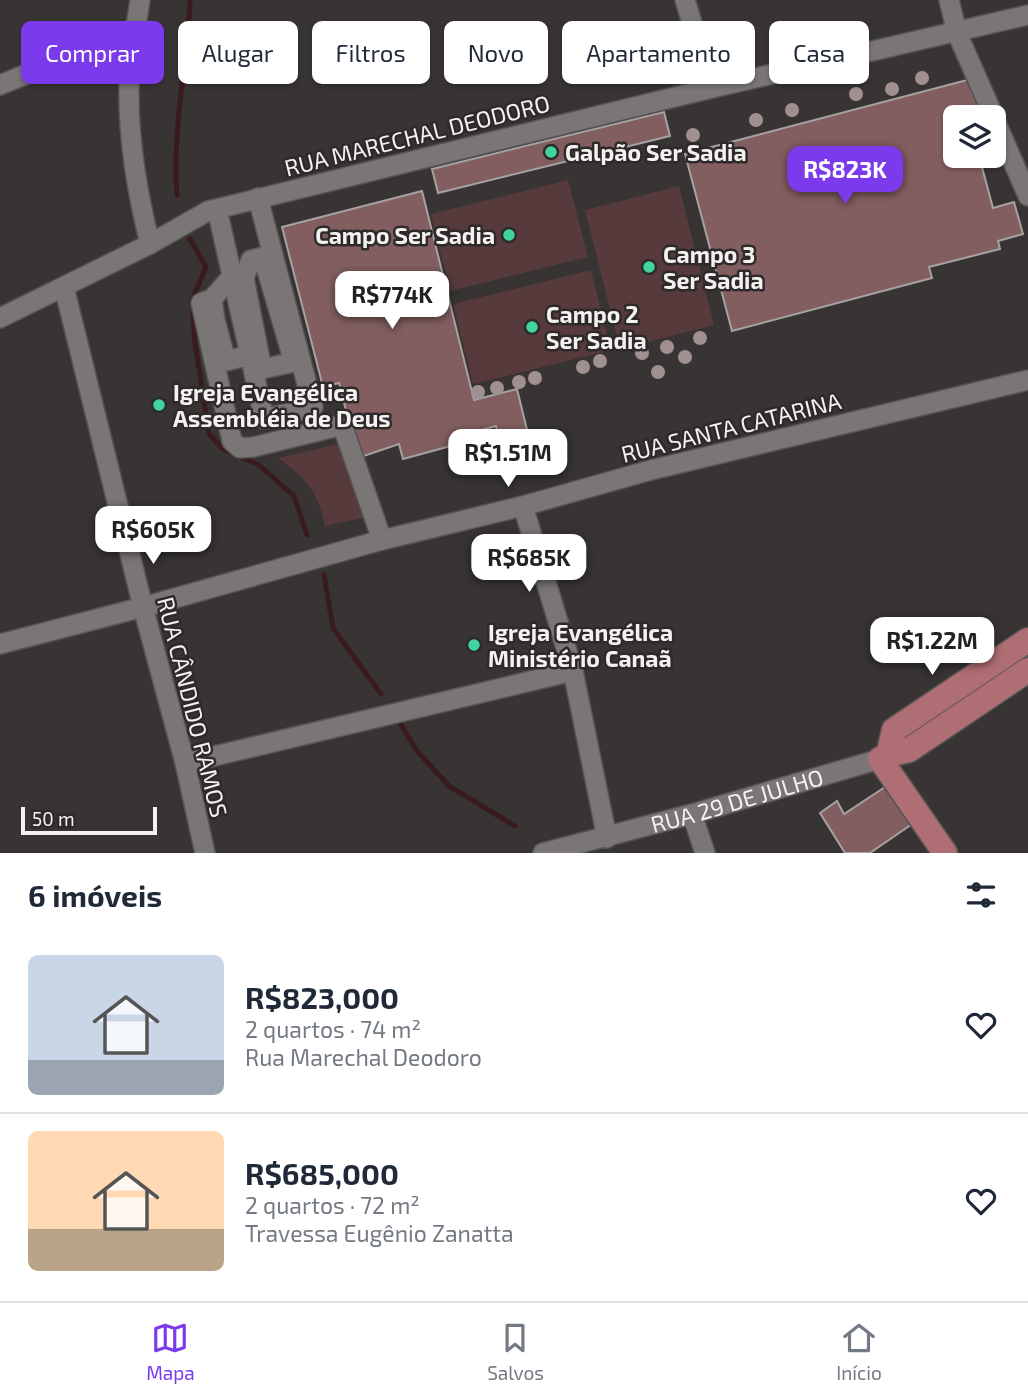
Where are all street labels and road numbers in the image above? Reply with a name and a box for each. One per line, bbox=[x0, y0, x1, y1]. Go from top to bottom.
street label: RUA MARECHAL DEODORO bbox=[281, 88, 553, 182]
street label: RUA SANTA CATARINA bbox=[618, 386, 845, 468]
street label: RUA CÂNDIDO RAMOS bbox=[152, 594, 234, 820]
street label: RUA 29 DE JULHO bbox=[648, 762, 827, 838]

